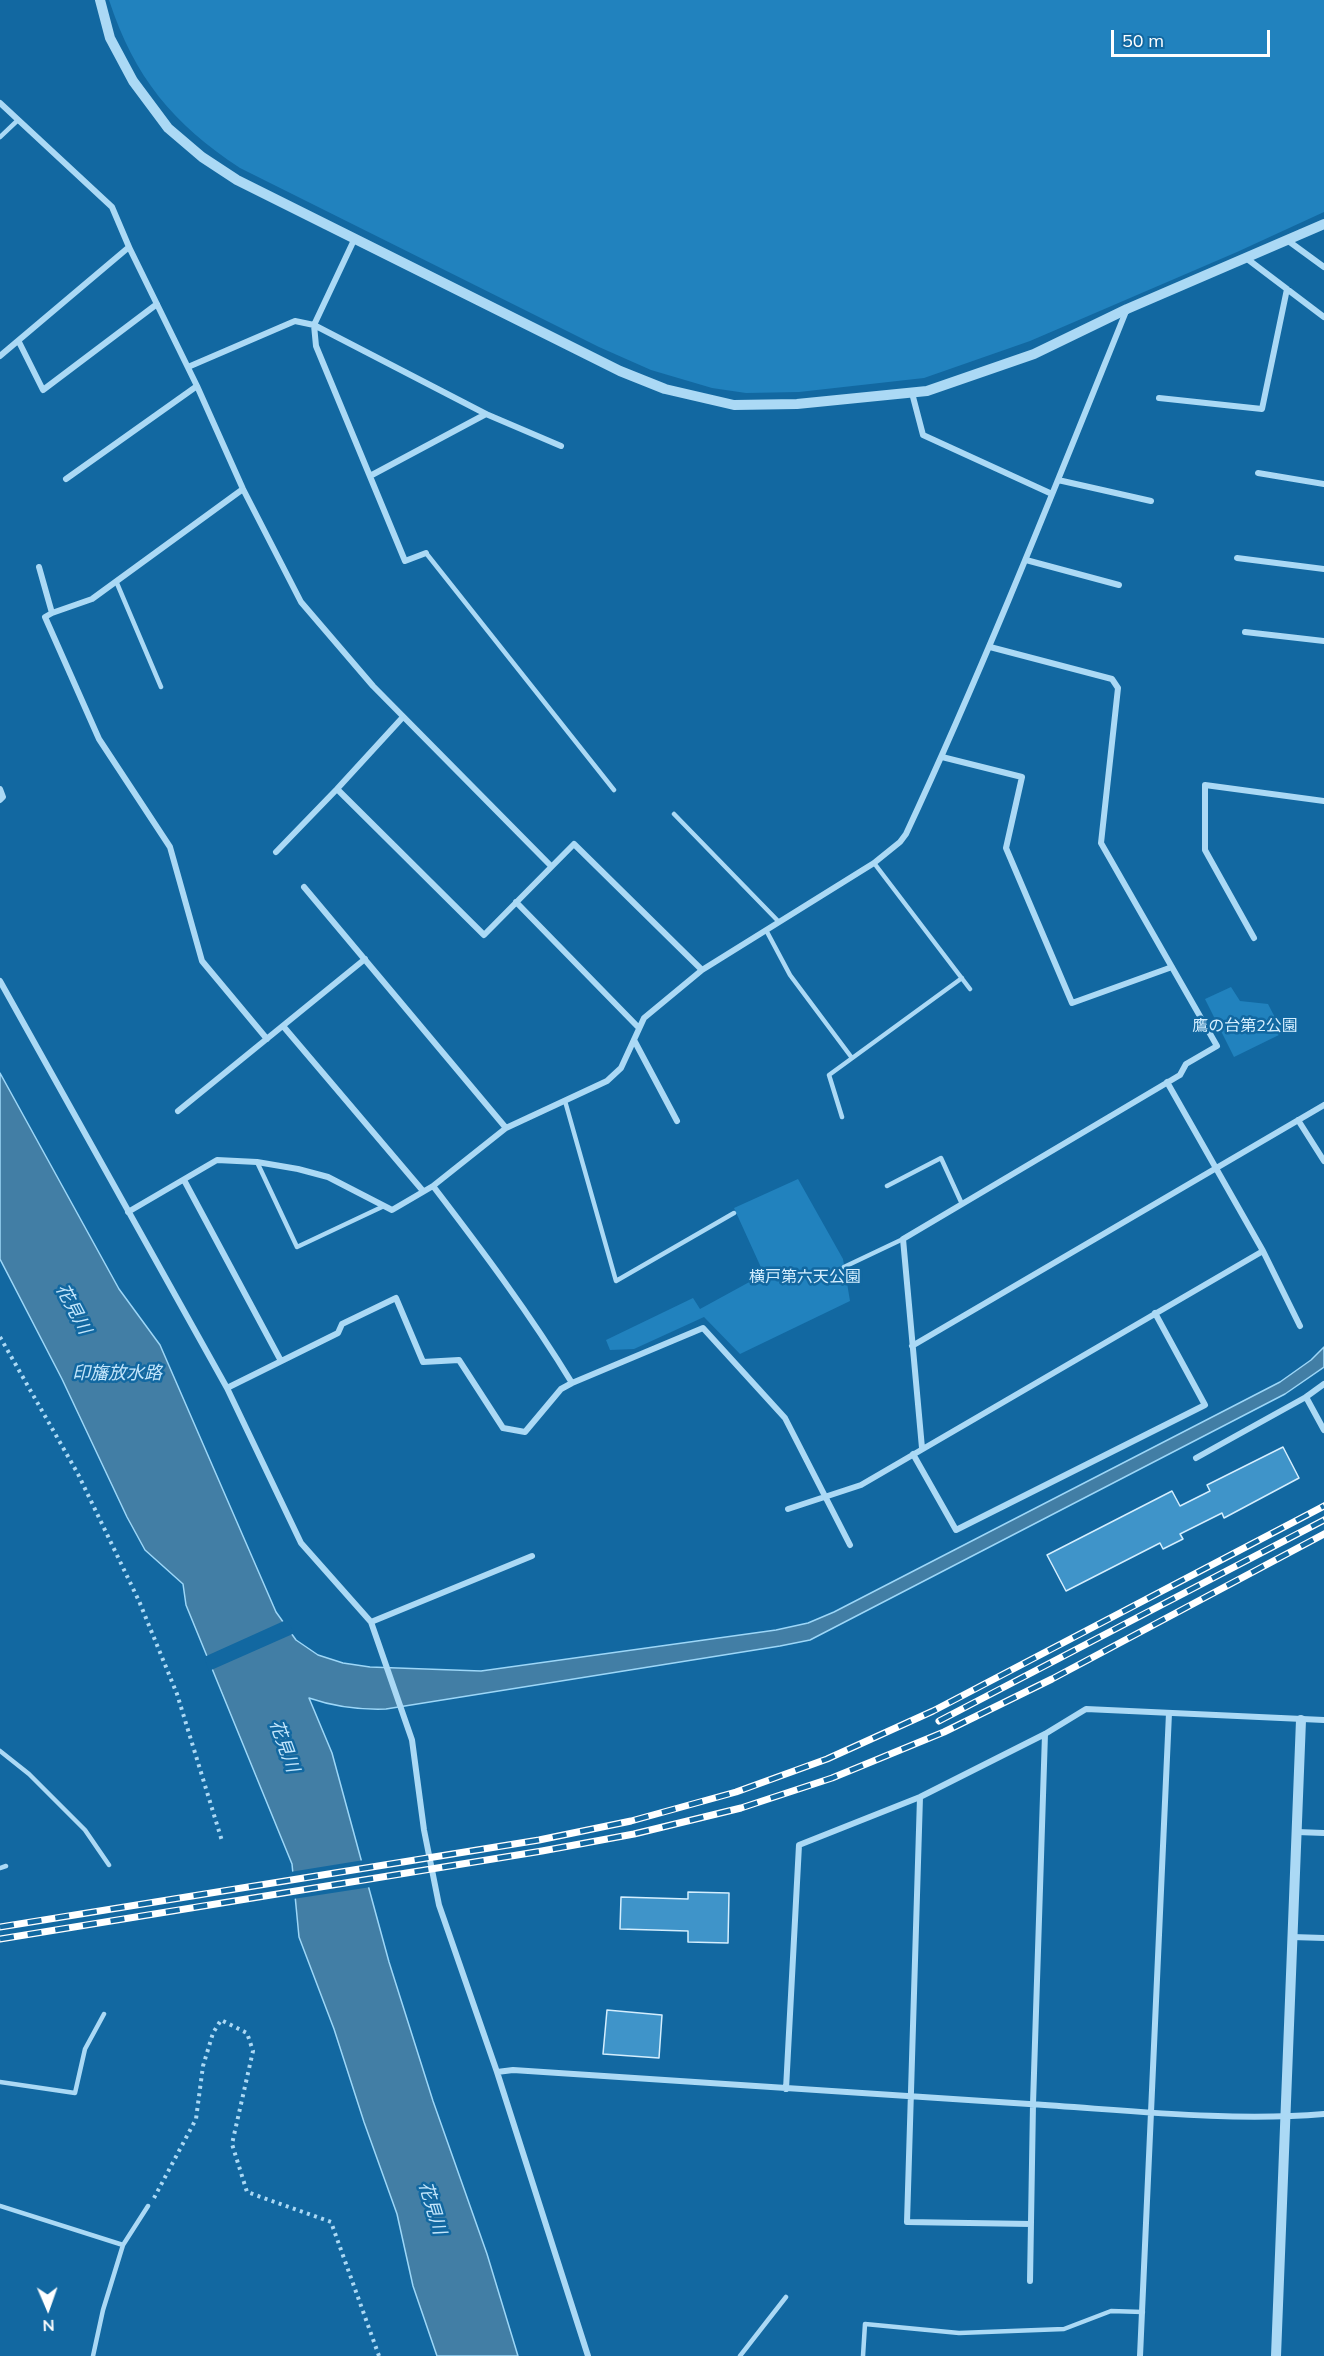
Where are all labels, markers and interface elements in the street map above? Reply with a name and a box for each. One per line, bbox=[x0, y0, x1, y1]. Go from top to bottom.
scale bar bbox=[1114, 18, 1273, 56]
text: 50 m bbox=[1122, 29, 1164, 52]
park label: 鷹の台第2公園 bbox=[1192, 1016, 1298, 1036]
park label: 横戸第六天公園 bbox=[749, 1267, 861, 1287]
water label: 花見川 bbox=[51, 1280, 95, 1338]
water label: 印旛放水路 bbox=[72, 1363, 162, 1385]
water label: 花見川 bbox=[265, 1717, 303, 1775]
water label: 花見川 bbox=[414, 2179, 450, 2237]
north arrow bbox=[18, 2278, 78, 2338]
text: N bbox=[42, 2316, 55, 2336]

